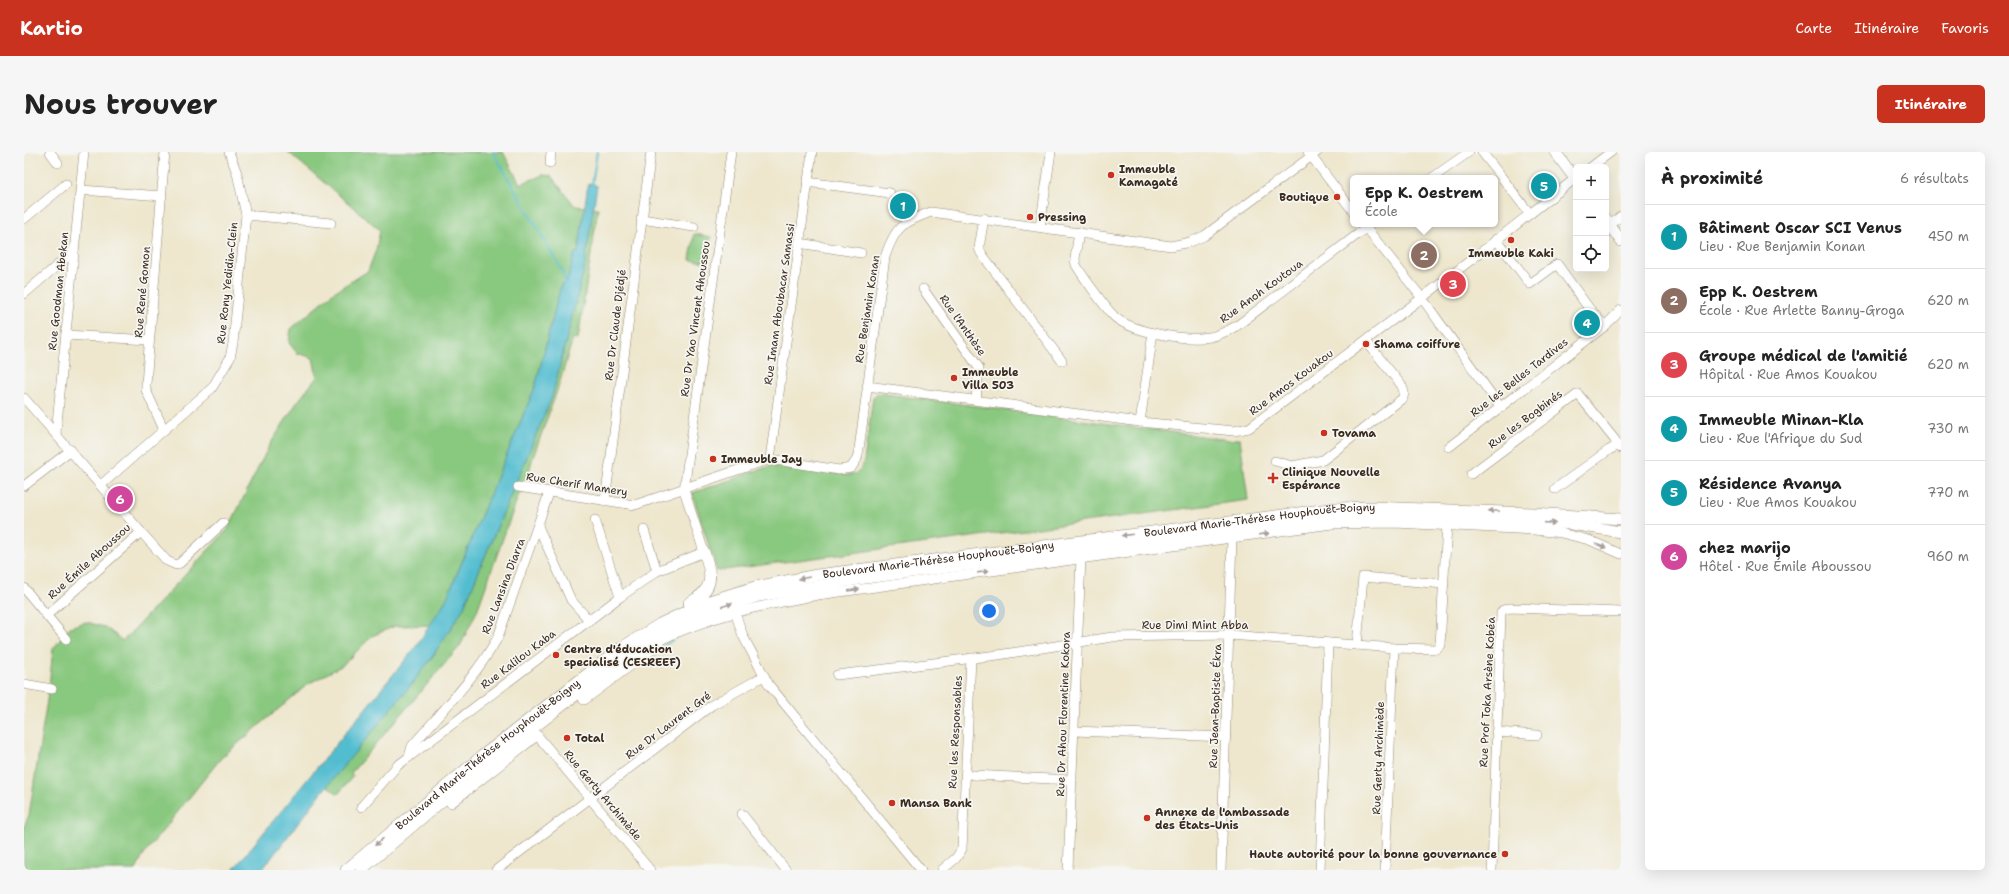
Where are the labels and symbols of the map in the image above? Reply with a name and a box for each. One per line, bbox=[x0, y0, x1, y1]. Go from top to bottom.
place label: Immeuble Kamagaté bbox=[1119, 162, 1178, 190]
marker: Immeuble Kamagaté bbox=[1106, 170, 1116, 180]
pin: 5 bbox=[1531, 171, 1557, 201]
place label: Boutique bbox=[1279, 190, 1329, 205]
pin: 1 bbox=[890, 191, 916, 221]
marker: Boutique bbox=[1332, 192, 1342, 202]
place label: Pressing bbox=[1038, 210, 1086, 225]
marker: Pressing bbox=[1025, 212, 1035, 222]
street label: Rue Rony Yedidia-Clein bbox=[214, 221, 241, 345]
street label: Rue Imam Aboubacar Samassi bbox=[761, 222, 798, 386]
street label: Rue Goodman Abekan bbox=[45, 231, 72, 351]
marker: Immeuble Kaki bbox=[1506, 235, 1516, 245]
street label: Rue Dr Yao Vincent Ahoussou bbox=[677, 240, 714, 398]
pin: 2 bbox=[1411, 240, 1437, 270]
street label: Rue René Gomon bbox=[131, 246, 154, 338]
place label: Immeuble Kaki bbox=[1468, 246, 1554, 261]
street label: Rue Benjamin Konan bbox=[852, 254, 883, 364]
street label: Rue Anoh Koutoua bbox=[1217, 256, 1306, 327]
street label: Rue Dr Claude Djédjé bbox=[601, 269, 630, 382]
pin: 3 bbox=[1440, 269, 1466, 299]
street label: Rue l'Anthèse bbox=[936, 292, 989, 359]
pin: 4 bbox=[1574, 308, 1600, 338]
street label: Rue les Belles Tardives bbox=[1467, 334, 1571, 420]
place label: Shama coiffure bbox=[1374, 337, 1461, 352]
marker: Shama coiffure bbox=[1361, 339, 1371, 349]
street label: Rue Amos Kouakou bbox=[1246, 346, 1336, 419]
place label: Immeuble Villa 503 bbox=[962, 365, 1019, 393]
marker: Immeuble Villa 503 bbox=[949, 373, 959, 383]
street label: Rue les Bogbinés bbox=[1485, 387, 1566, 452]
place label: Tovama bbox=[1332, 426, 1377, 441]
marker: Tovama bbox=[1319, 428, 1329, 438]
place label: Immeuble Jay bbox=[721, 452, 803, 467]
marker: Immeuble Jay bbox=[708, 454, 718, 464]
place label: Clinique Nouvelle Espérance bbox=[1282, 465, 1380, 493]
street label: Rue Cherif Mamery bbox=[525, 469, 629, 500]
marker: Clinique Nouvelle Espérance bbox=[1267, 472, 1279, 484]
pin: 6 bbox=[107, 484, 133, 514]
street label: Boulevard Marie-Thérèse Houphouët-Boigny bbox=[1143, 500, 1376, 541]
one-way arrow bbox=[1487, 508, 1500, 514]
street label: Rue Émile Aboussou bbox=[44, 519, 134, 603]
one-way arrow bbox=[1544, 519, 1556, 526]
one-way arrow bbox=[1258, 530, 1270, 537]
one-way arrow bbox=[1121, 532, 1134, 538]
street label: Rue Lansina Diarra bbox=[478, 536, 529, 636]
street label: Boulevard Marie-Thérèse Houphouët-Boigny bbox=[822, 538, 1055, 582]
one-way arrow bbox=[1595, 543, 1607, 549]
one-way arrow bbox=[976, 569, 989, 575]
one-way arrow bbox=[798, 575, 810, 581]
one-way arrow bbox=[848, 587, 860, 593]
your location bbox=[979, 601, 999, 621]
one-way arrow bbox=[721, 602, 733, 608]
street label: Rue Prof Toka Arsène Kobéa bbox=[1476, 616, 1499, 768]
street label: Rue Dimi Mint Abba bbox=[1142, 618, 1248, 633]
street label: Rue Kalilou Kaba bbox=[478, 626, 559, 693]
street label: Rue Dr Ahou Florentine Kokora bbox=[1053, 631, 1074, 797]
place label: Centre d'éducation specialisé (CESREEF) bbox=[564, 642, 681, 670]
street label: Rue Jean-Baptiste Ékra bbox=[1205, 643, 1225, 769]
marker: Centre d'éducation specialisé (CESREEF) bbox=[551, 650, 561, 660]
street label: Rue les Responsables bbox=[945, 675, 966, 789]
street label: Boulevard Marie-Thérèse Houphouët-Boigny bbox=[392, 676, 583, 833]
street label: Rue Dr Laurent Gré bbox=[622, 688, 714, 763]
street label: Rue Gerty Archimède bbox=[1369, 701, 1388, 815]
place label: Total bbox=[575, 731, 605, 746]
marker: Total bbox=[562, 733, 572, 743]
street label: Rue Gerty Archimède bbox=[560, 747, 645, 844]
place label: Mansa Bank bbox=[900, 796, 972, 811]
marker: Mansa Bank bbox=[887, 798, 897, 808]
place label: Annexe de l'ambassade des États-Unis bbox=[1155, 805, 1290, 833]
marker: Annexe de l'ambassade des États-Unis bbox=[1142, 813, 1152, 823]
one-way arrow bbox=[374, 837, 385, 846]
place label: Haute autorité pour la bonne gouvernance bbox=[1249, 847, 1497, 862]
marker: Haute autorité pour la bonne gouvernance bbox=[1500, 849, 1510, 859]

